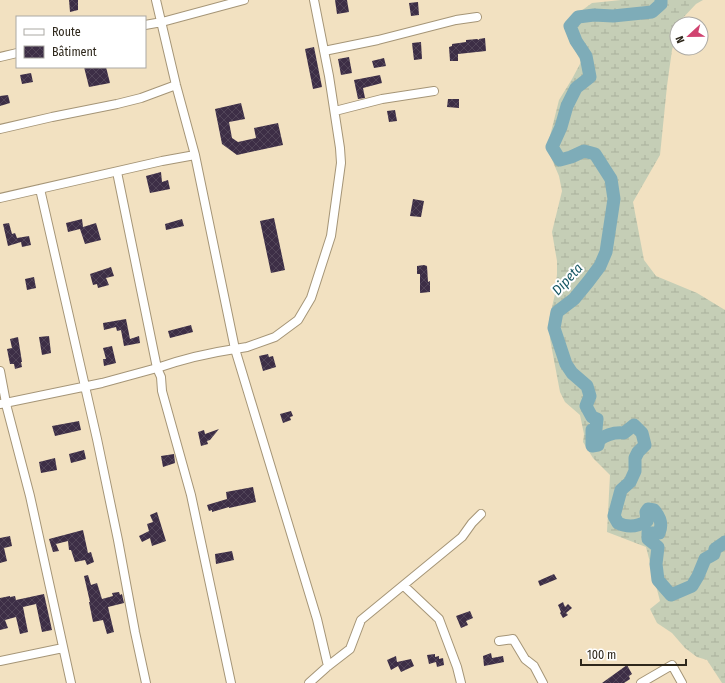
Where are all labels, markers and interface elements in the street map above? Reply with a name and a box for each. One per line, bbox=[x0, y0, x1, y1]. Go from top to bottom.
legend bbox=[16, 16, 146, 68]
north arrow bbox=[669, 16, 709, 56]
text: Route bbox=[52, 25, 81, 39]
text: N bbox=[673, 34, 687, 45]
text: Bâtiment bbox=[52, 45, 97, 59]
water label: Dipeta bbox=[548, 260, 586, 299]
scale bar bbox=[581, 641, 686, 667]
text: 100 m bbox=[587, 648, 616, 662]

